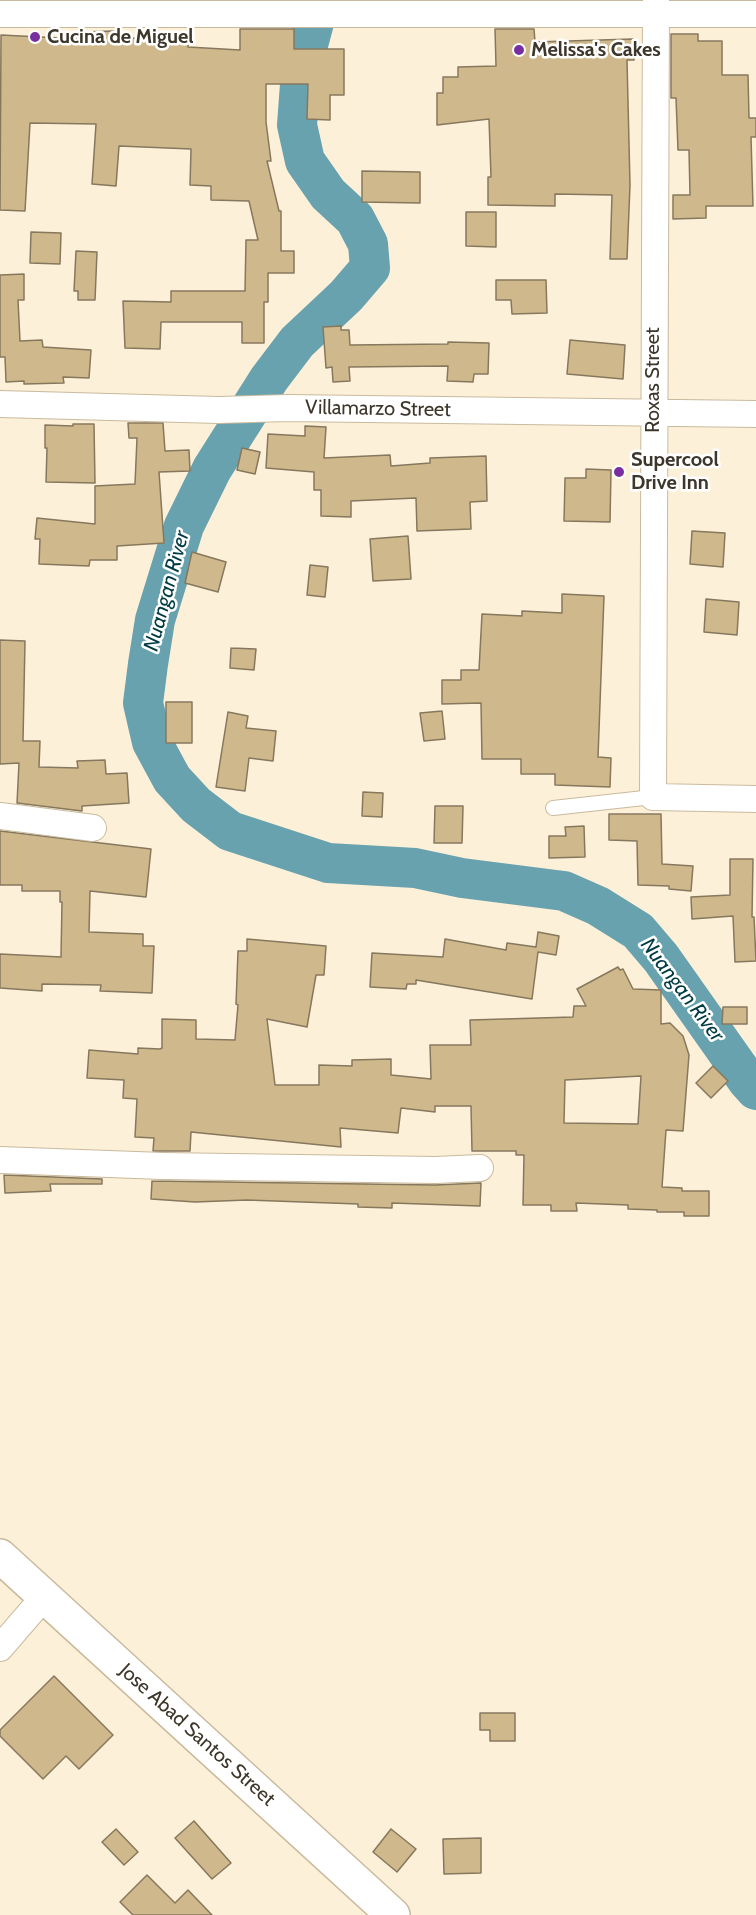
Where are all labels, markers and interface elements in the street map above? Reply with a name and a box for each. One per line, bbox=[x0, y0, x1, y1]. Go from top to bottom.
place label: Cucina de Miguel bbox=[47, 25, 193, 49]
marker: Cucina de Miguel bbox=[28, 30, 42, 44]
place label: Melissa's Cakes bbox=[531, 38, 661, 62]
marker: Melissa's Cakes bbox=[512, 43, 526, 57]
street label: Roxas Street bbox=[641, 327, 665, 433]
street label: Villamarzo Street bbox=[305, 396, 451, 422]
place label: Supercool Drive Inn bbox=[631, 448, 719, 495]
marker: Supercool Drive Inn bbox=[612, 465, 626, 479]
water label: Nuangan River bbox=[139, 528, 195, 654]
water label: Nuangan River bbox=[635, 933, 729, 1047]
street label: Jose Abad Santos Street bbox=[114, 1659, 280, 1811]

